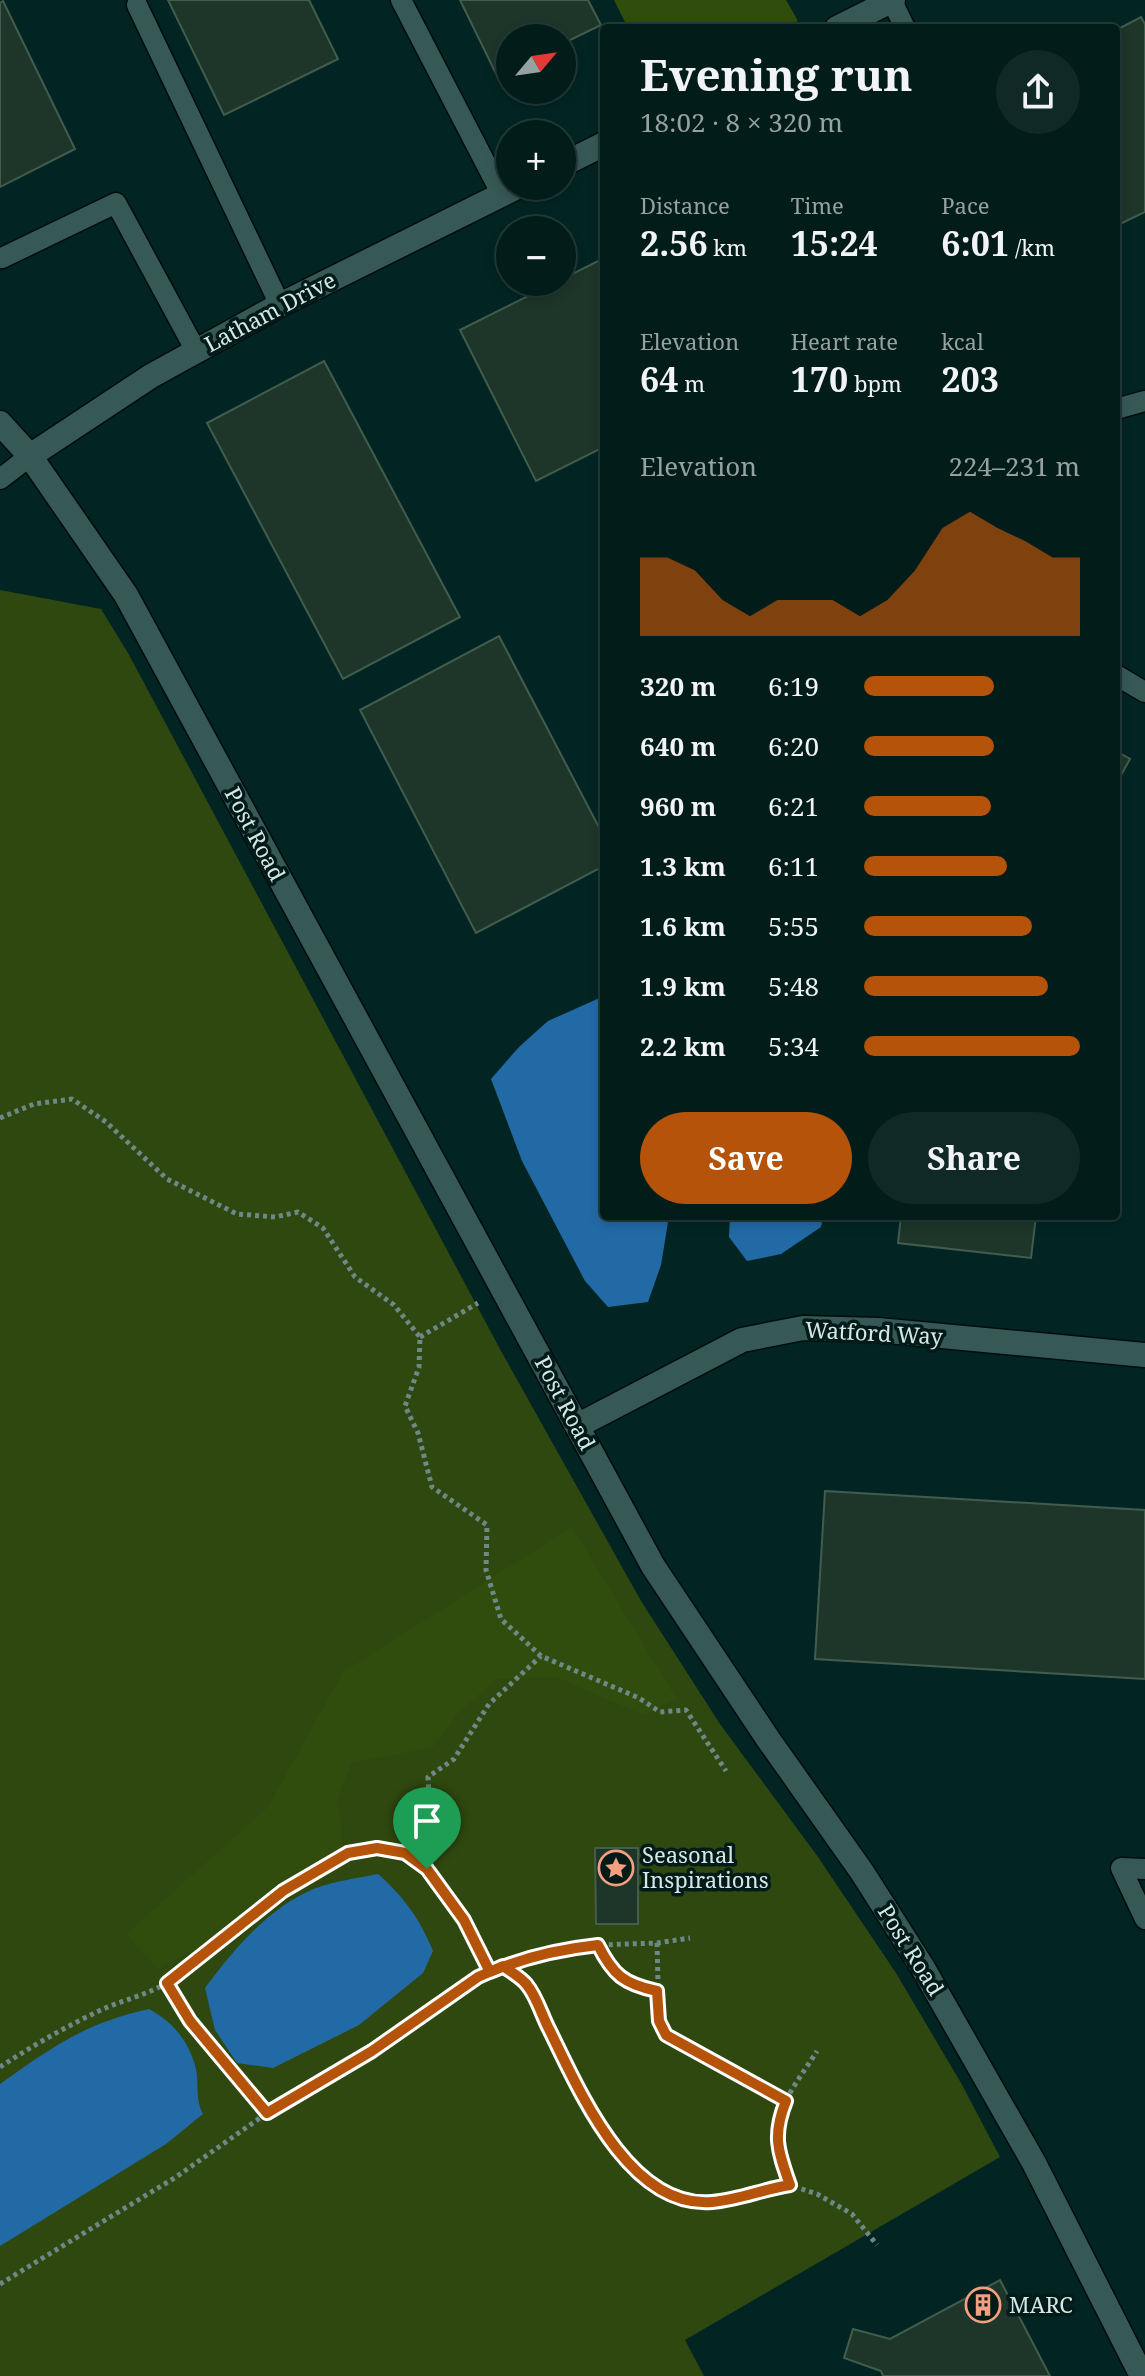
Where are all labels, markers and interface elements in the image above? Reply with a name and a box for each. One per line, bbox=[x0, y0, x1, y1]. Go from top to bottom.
north arrow bbox=[496, 24, 576, 104]
map controls bbox=[496, 24, 576, 296]
text: Evening run bbox=[640, 44, 913, 104]
button: share bbox=[996, 50, 1080, 134]
text: 18:02 · 8 × 320 m bbox=[640, 104, 843, 140]
button: + bbox=[496, 120, 576, 200]
text: Distance bbox=[640, 190, 730, 220]
text: Time bbox=[791, 190, 844, 220]
text: Pace bbox=[941, 190, 990, 220]
button: − bbox=[496, 216, 576, 296]
text: 2.56 bbox=[640, 220, 708, 266]
text: 15:24 bbox=[791, 220, 878, 266]
text: 6:01 bbox=[941, 220, 1009, 266]
text: km bbox=[708, 232, 747, 262]
text: /km bbox=[1009, 232, 1055, 262]
street label: Latham Drive bbox=[199, 264, 340, 358]
text: Elevation bbox=[640, 326, 739, 356]
text: Heart rate bbox=[791, 326, 898, 356]
text: kcal bbox=[941, 326, 984, 356]
text: 64 bbox=[640, 356, 678, 402]
text: 170 bbox=[791, 356, 848, 402]
text: 203 bbox=[941, 356, 999, 402]
text: m bbox=[678, 368, 705, 398]
text: bpm bbox=[848, 368, 902, 398]
text: Elevation bbox=[640, 448, 757, 484]
text: 224–231 m bbox=[948, 448, 1080, 484]
text: 320 m bbox=[640, 668, 716, 704]
text: 6:19 bbox=[768, 668, 819, 704]
text: 640 m bbox=[640, 728, 716, 764]
text: 6:20 bbox=[768, 728, 819, 764]
street label: Post Road bbox=[219, 781, 293, 886]
text: 960 m bbox=[640, 788, 716, 824]
text: 6:21 bbox=[768, 788, 819, 824]
text: 1.3 km bbox=[640, 848, 726, 884]
text: 6:11 bbox=[768, 848, 819, 884]
text: 1.6 km bbox=[640, 908, 726, 944]
text: 5:55 bbox=[768, 908, 819, 944]
text: 1.9 km bbox=[640, 968, 726, 1004]
text: 5:48 bbox=[768, 968, 819, 1004]
text: 2.2 km bbox=[640, 1028, 726, 1064]
text: 5:34 bbox=[768, 1028, 819, 1064]
button: Save bbox=[640, 1112, 852, 1204]
button: Share bbox=[868, 1112, 1080, 1204]
street label: Watford Way bbox=[804, 1313, 944, 1351]
street label: Post Road bbox=[529, 1350, 603, 1455]
pin bbox=[393, 1787, 461, 1869]
icon: arrive bbox=[405, 1799, 449, 1843]
place label: Seasonal Inspirations bbox=[642, 1839, 769, 1894]
place icon: Seasonal Inspirations bbox=[597, 1849, 635, 1887]
street label: Post Road bbox=[872, 1898, 952, 2001]
building icon: MARC bbox=[964, 2286, 1002, 2324]
place label: MARC bbox=[1009, 2289, 1073, 2319]

